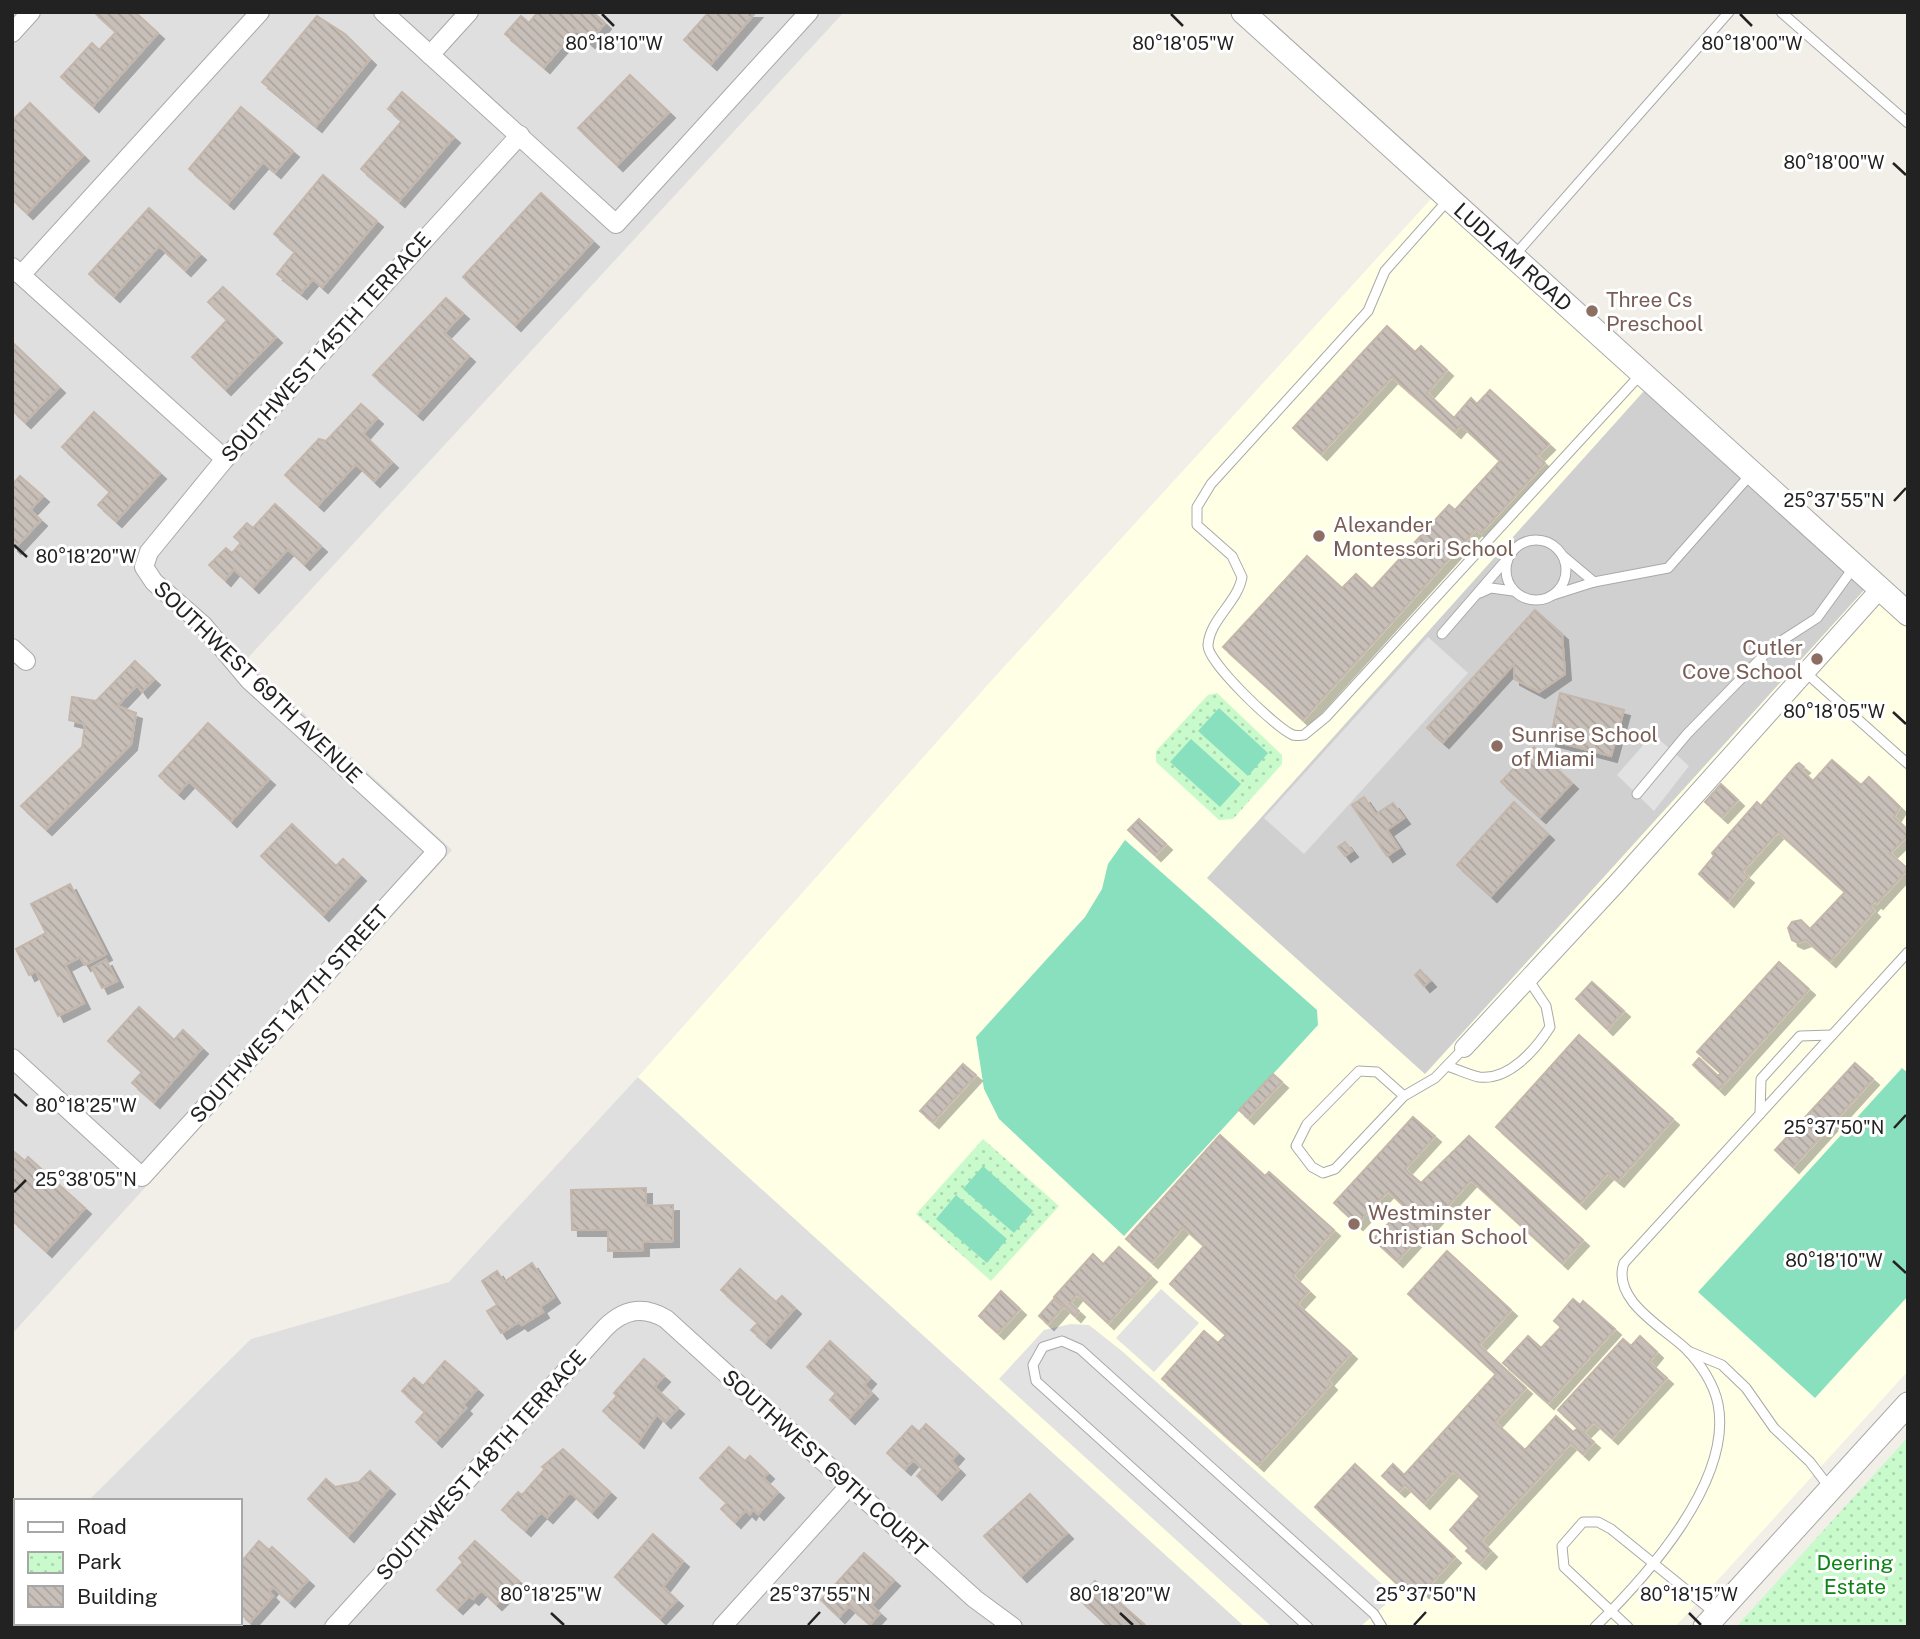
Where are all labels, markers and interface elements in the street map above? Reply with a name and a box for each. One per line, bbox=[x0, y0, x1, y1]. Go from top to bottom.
text: 80°18'10"W bbox=[565, 33, 663, 54]
text: 80°18'05"W bbox=[1132, 33, 1234, 54]
text: 80°18'00"W bbox=[1701, 33, 1803, 54]
text: 80°18'00"W bbox=[1783, 152, 1885, 173]
street label: LUDLAM ROAD bbox=[1449, 197, 1577, 317]
street label: SOUTHWEST 145TH TERRACE bbox=[216, 227, 436, 467]
place label: Three Cs Preschool bbox=[1606, 287, 1703, 336]
marker: Three Cs Preschool bbox=[1584, 303, 1600, 319]
text: 25°37'55"N bbox=[1783, 490, 1885, 511]
place label: Alexander Montessori School bbox=[1333, 512, 1514, 561]
marker: Alexander Montessori School bbox=[1311, 528, 1327, 544]
text: 80°18'20"W bbox=[36, 546, 136, 567]
street label: SOUTHWEST 69TH AVENUE bbox=[149, 576, 367, 788]
place label: Cutler Cove School bbox=[1682, 635, 1803, 684]
marker: Cutler Cove School bbox=[1809, 651, 1825, 667]
text: 80°18'05"W bbox=[1783, 701, 1885, 722]
place label: Sunrise School of Miami bbox=[1511, 722, 1658, 771]
marker: Sunrise School of Miami bbox=[1489, 738, 1505, 754]
street label: SOUTHWEST 147TH STREET bbox=[185, 900, 393, 1128]
text: 80°18'25"W bbox=[35, 1095, 137, 1116]
text: 25°37'50"N bbox=[1784, 1117, 1884, 1138]
text: 25°38'05"N bbox=[35, 1169, 137, 1190]
place label: Westminster Christian School bbox=[1368, 1200, 1528, 1249]
marker: Westminster Christian School bbox=[1346, 1216, 1362, 1232]
text: 80°18'10"W bbox=[1785, 1250, 1883, 1271]
street label: SOUTHWEST 148TH TERRACE bbox=[371, 1345, 591, 1585]
street label: SOUTHWEST 69TH COURT bbox=[717, 1364, 933, 1562]
legend bbox=[14, 1499, 242, 1625]
text: Road bbox=[77, 1514, 127, 1539]
text: Park bbox=[77, 1549, 122, 1574]
park label: Deering Estate bbox=[1816, 1550, 1894, 1599]
text: Building bbox=[77, 1584, 158, 1609]
text: 80°18'25"W bbox=[500, 1584, 602, 1605]
text: 25°37'55"N bbox=[769, 1584, 871, 1605]
text: 80°18'20"W bbox=[1070, 1584, 1170, 1605]
text: 25°37'50"N bbox=[1376, 1584, 1476, 1605]
text: 80°18'15"W bbox=[1640, 1584, 1738, 1605]

